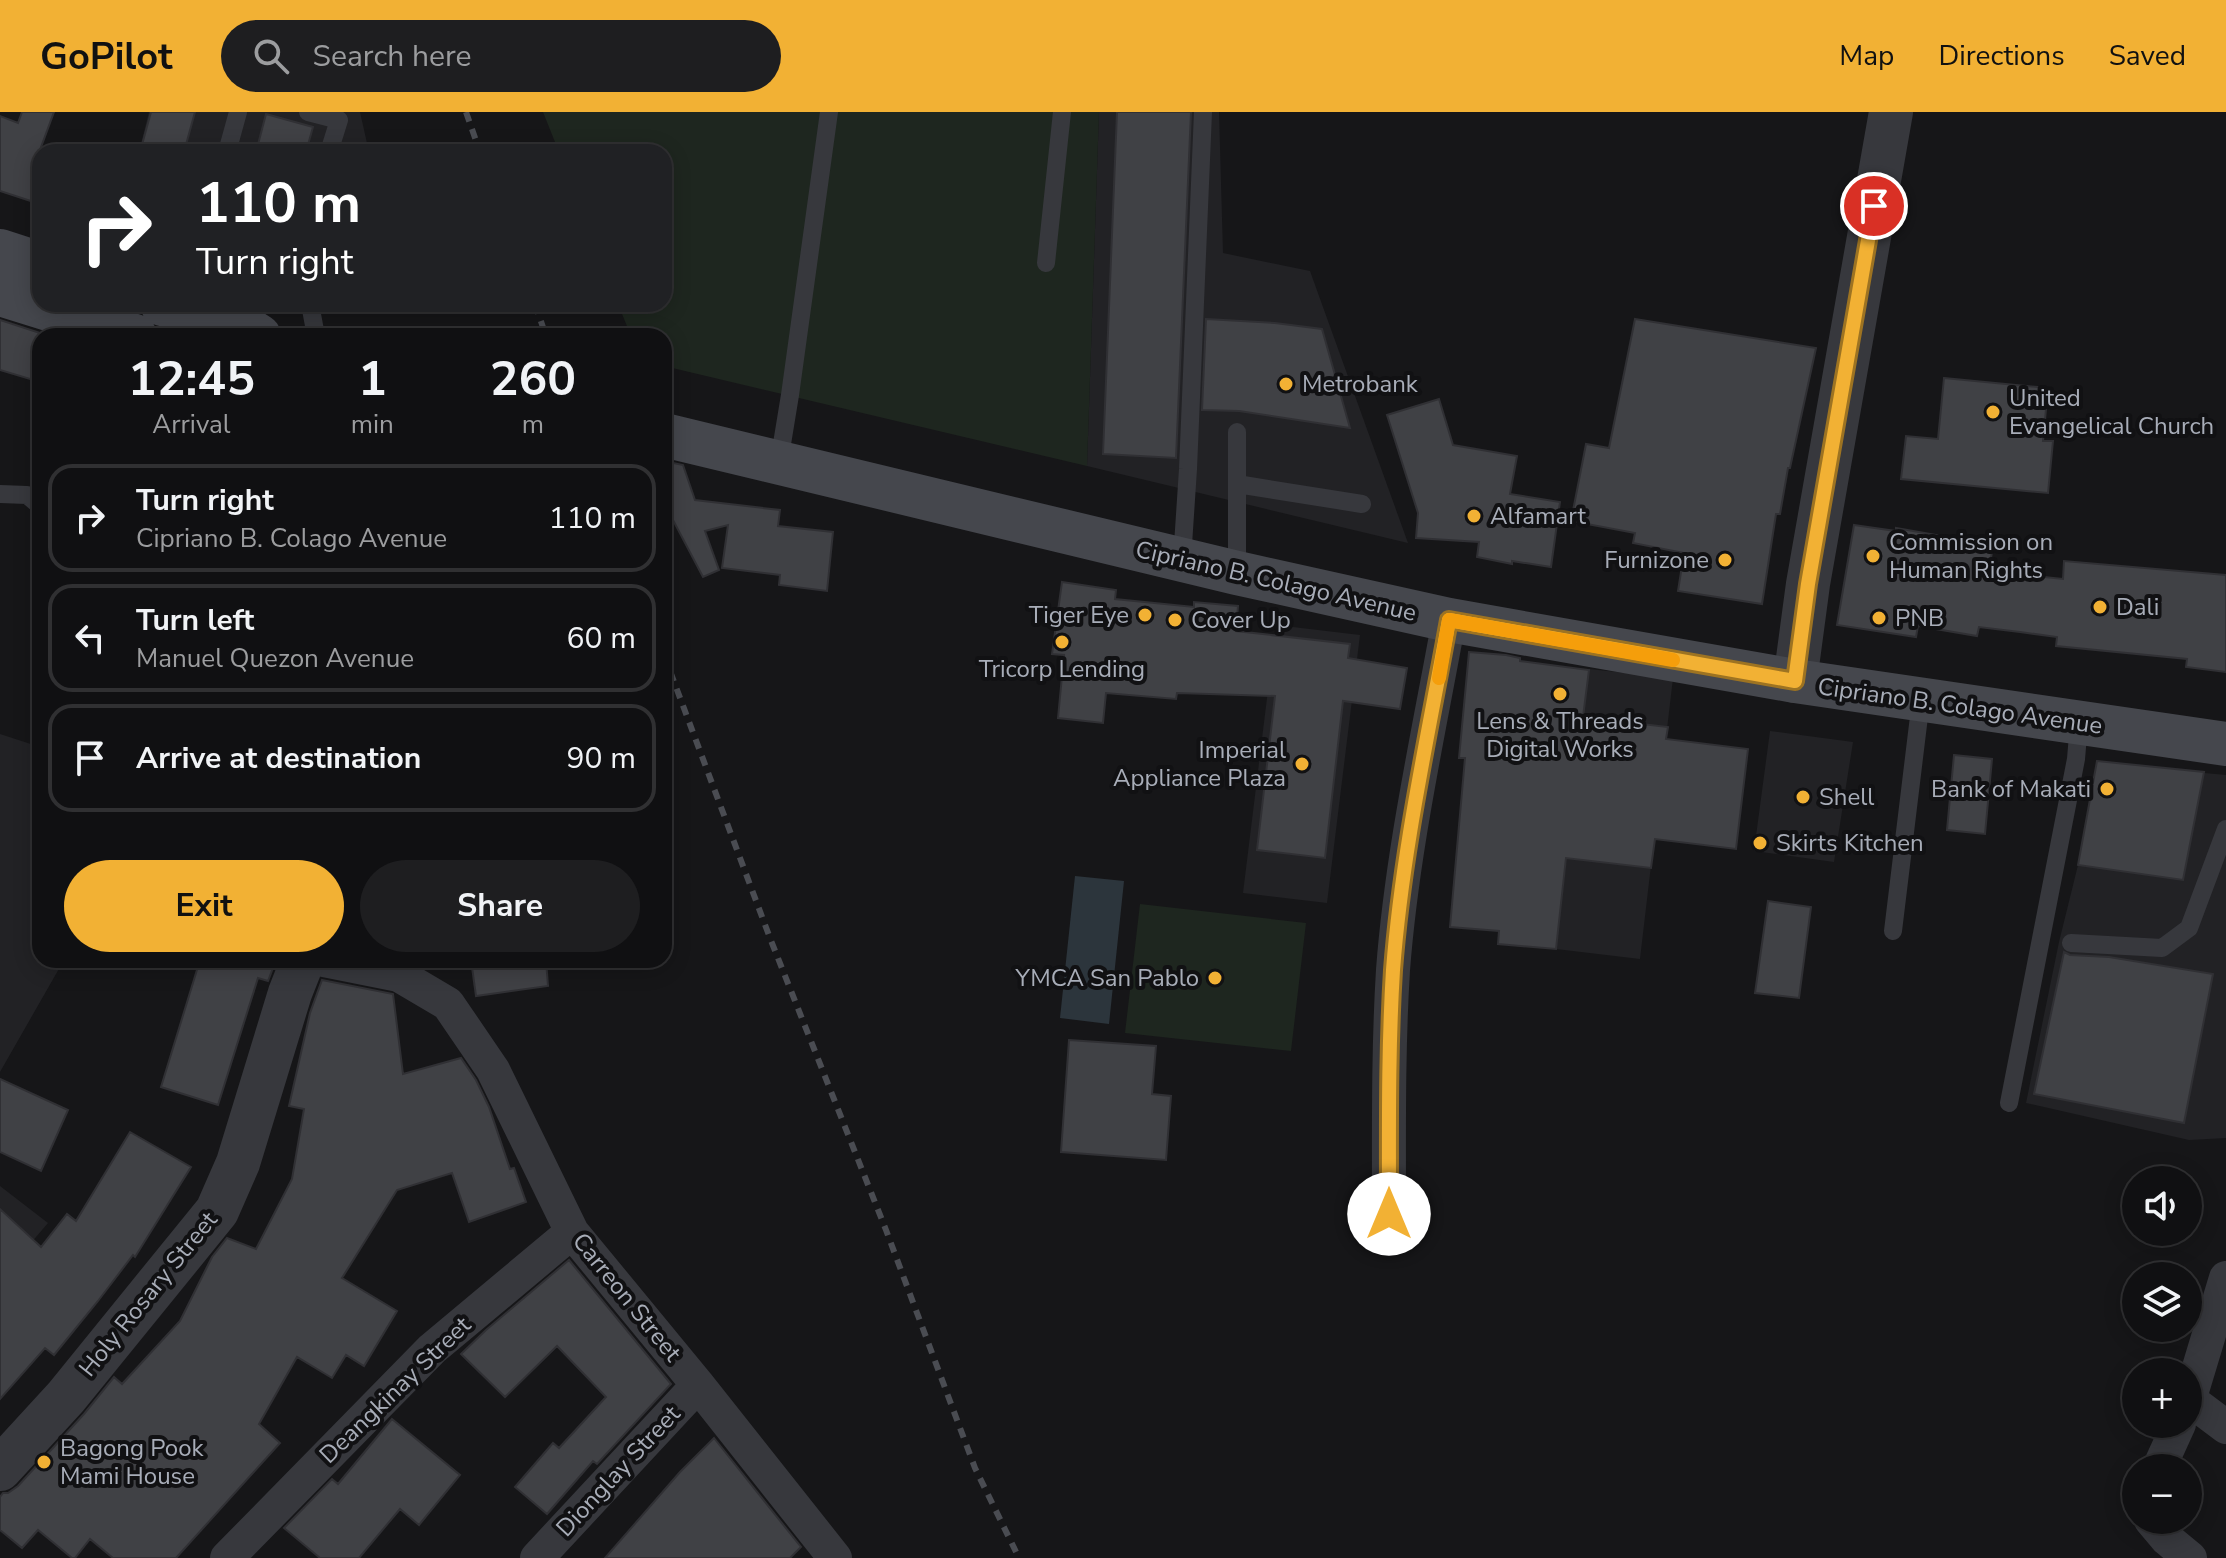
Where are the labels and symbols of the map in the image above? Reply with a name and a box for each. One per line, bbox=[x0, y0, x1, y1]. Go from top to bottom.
pin bbox=[1840, 172, 1908, 240]
place label: Metrobank bbox=[1302, 368, 1419, 400]
marker: Metrobank bbox=[1277, 375, 1295, 393]
place label: United Evangelical Church bbox=[2009, 382, 2214, 442]
marker: United Evangelical Church bbox=[1984, 403, 2002, 421]
place label: Alfamart bbox=[1490, 500, 1587, 532]
marker: Alfamart bbox=[1465, 507, 1483, 525]
place label: Commission on Human Rights bbox=[1889, 526, 2053, 586]
street label: Cipriano B. Colago Avenue bbox=[1133, 533, 1419, 629]
place label: Furnizone bbox=[1604, 544, 1709, 576]
marker: Commission on Human Rights bbox=[1864, 547, 1882, 565]
marker: Furnizone bbox=[1716, 551, 1734, 569]
place label: Dali bbox=[2116, 591, 2159, 623]
marker: Dali bbox=[2091, 598, 2109, 616]
place label: Tiger Eye bbox=[1029, 599, 1129, 631]
place label: PNB bbox=[1895, 602, 1944, 634]
place label: Cover Up bbox=[1191, 604, 1291, 636]
marker: Tiger Eye bbox=[1136, 606, 1154, 624]
marker: PNB bbox=[1870, 609, 1888, 627]
marker: Cover Up bbox=[1166, 611, 1184, 629]
marker: Tricorp Lending bbox=[1053, 633, 1071, 651]
place label: Tricorp Lending bbox=[979, 653, 1145, 685]
street label: Cipriano B. Colago Avenue bbox=[1816, 670, 2104, 742]
marker: Lens & Threads Digital Works bbox=[1551, 685, 1569, 703]
place label: Lens & Threads Digital Works bbox=[1476, 705, 1644, 765]
place label: Imperial Appliance Plaza bbox=[1113, 734, 1286, 794]
marker: Imperial Appliance Plaza bbox=[1293, 755, 1311, 773]
place label: Bank of Makati bbox=[1931, 773, 2091, 805]
marker: Bank of Makati bbox=[2098, 780, 2116, 798]
place label: Shell bbox=[1819, 781, 1874, 813]
marker: Shell bbox=[1794, 788, 1812, 806]
place label: Skirts Kitchen bbox=[1776, 827, 1924, 859]
marker: Skirts Kitchen bbox=[1751, 834, 1769, 852]
place label: YMCA San Pablo bbox=[1014, 962, 1199, 994]
marker: YMCA San Pablo bbox=[1206, 969, 1224, 987]
position arrow bbox=[1347, 1172, 1431, 1256]
street label: Holy Rosary Street bbox=[71, 1204, 225, 1383]
street label: Carreon Street bbox=[565, 1226, 689, 1369]
street label: Deangkinay Street bbox=[312, 1309, 478, 1471]
street label: Dionglay Street bbox=[549, 1398, 687, 1543]
place label: Bagong Pook Mami House bbox=[60, 1432, 205, 1492]
marker: Bagong Pook Mami House bbox=[35, 1453, 53, 1471]

